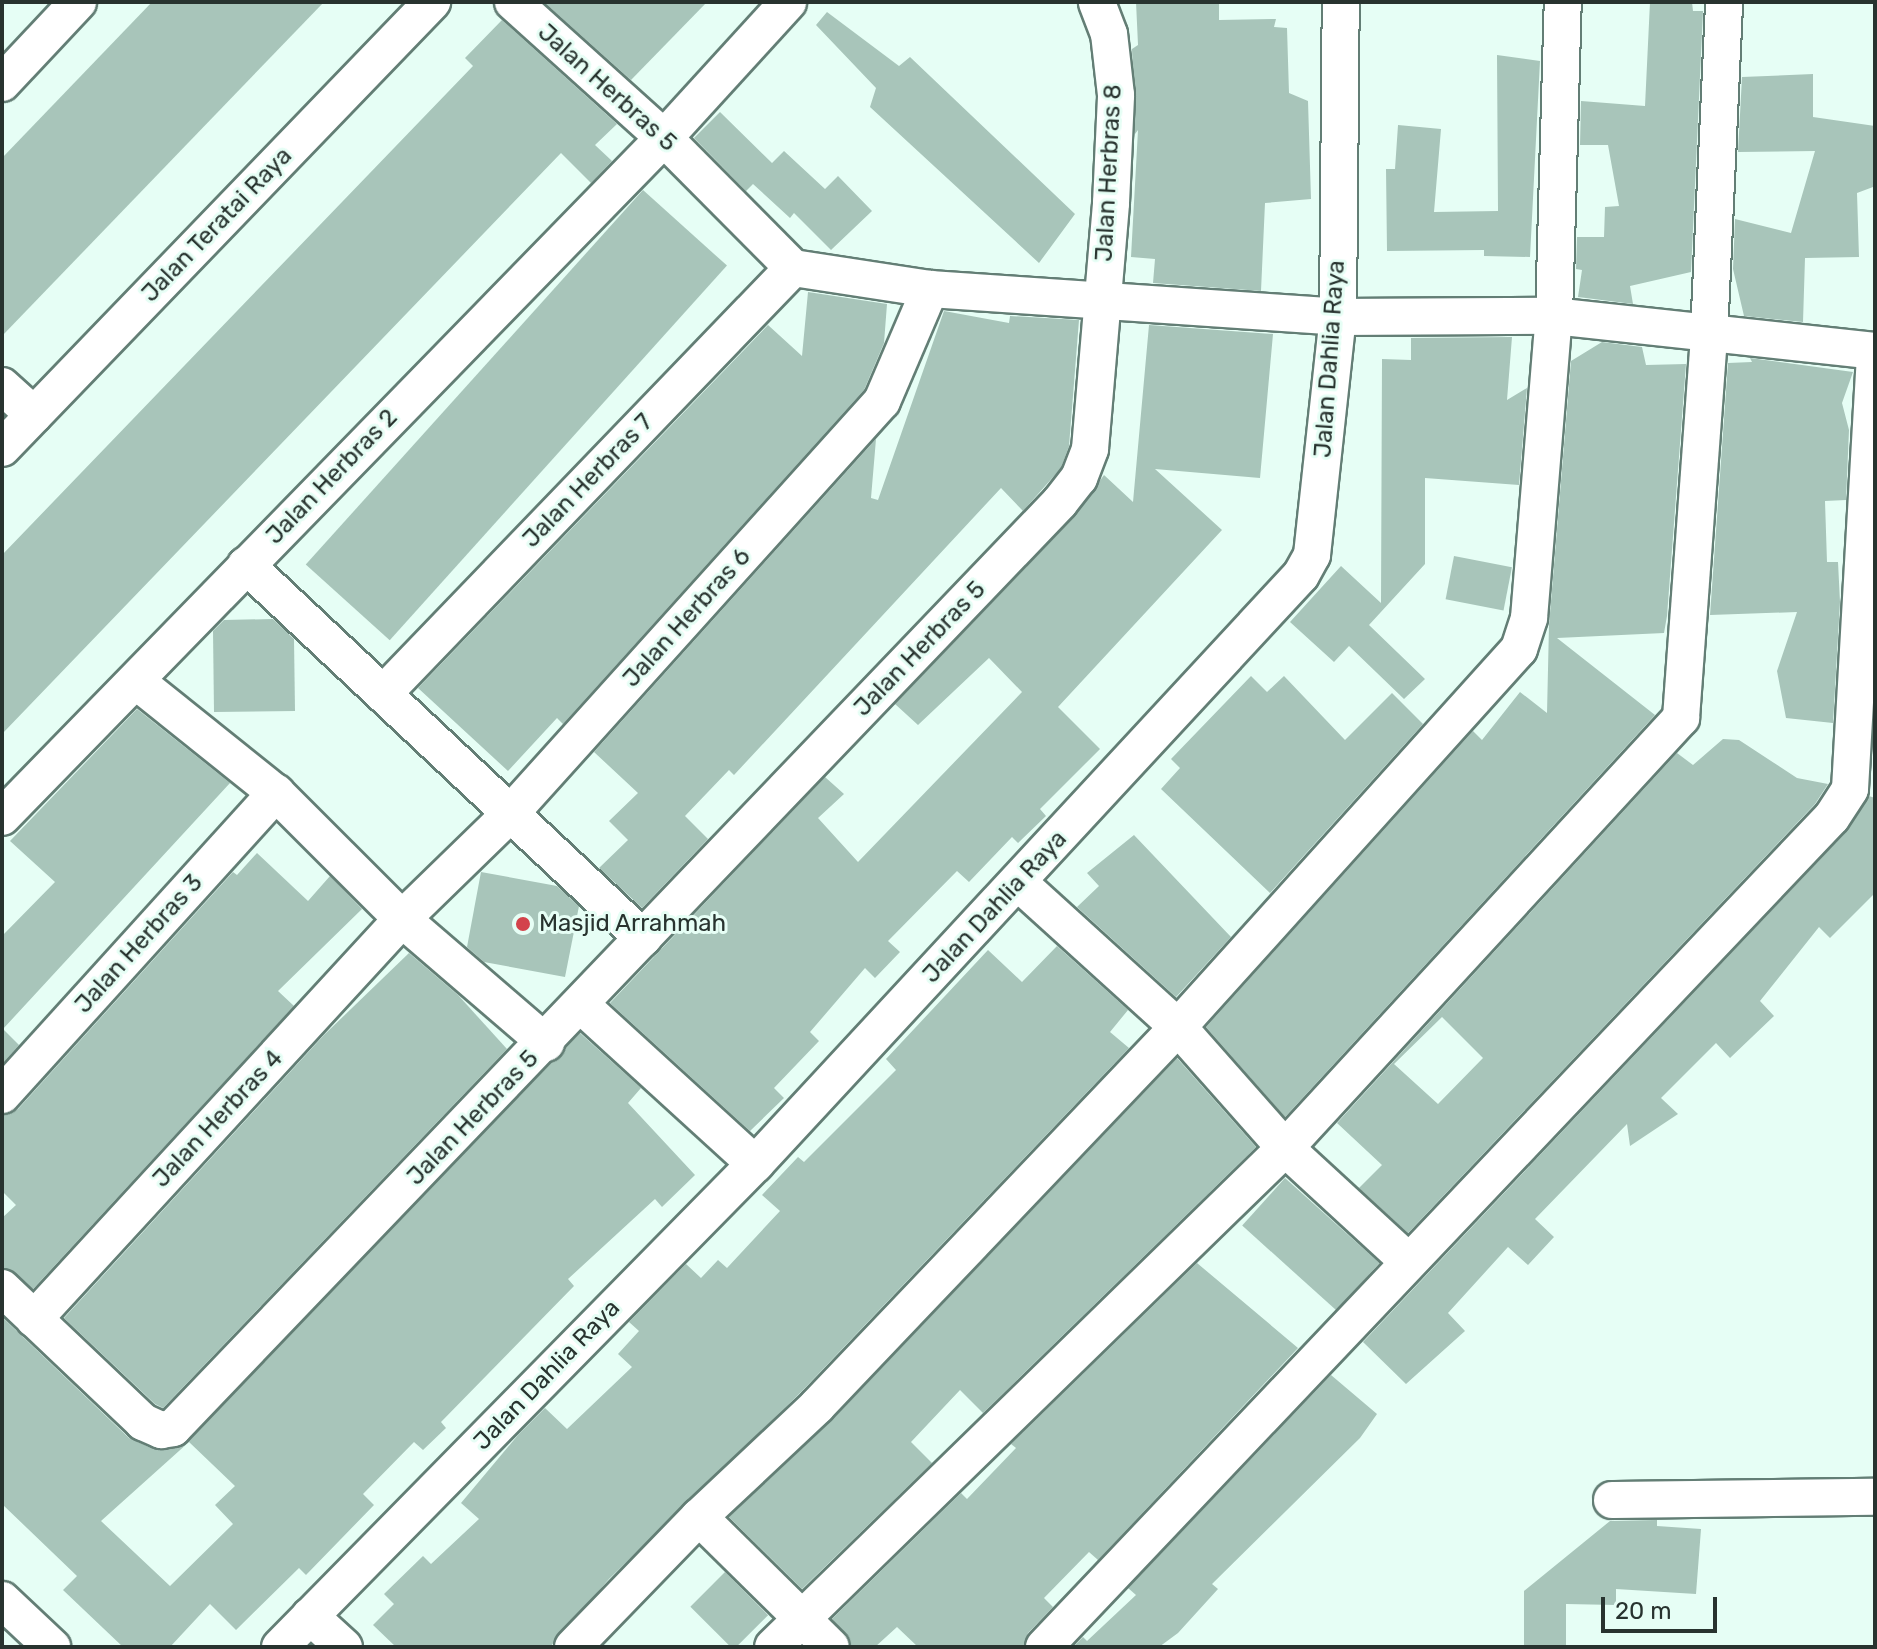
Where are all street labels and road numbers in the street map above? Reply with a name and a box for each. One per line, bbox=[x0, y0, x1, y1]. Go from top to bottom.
street label: Jalan Herbras 5 bbox=[532, 18, 682, 158]
street label: Jalan Herbras 8 bbox=[1090, 84, 1128, 262]
street label: Jalan Teratai Raya bbox=[136, 142, 298, 308]
street label: Jalan Dahlia Raya bbox=[1309, 259, 1351, 459]
street label: Jalan Herbras 2 bbox=[260, 404, 404, 550]
street label: Jalan Herbras 7 bbox=[517, 408, 659, 554]
street label: Jalan Herbras 6 bbox=[617, 543, 757, 693]
street label: Jalan Herbras 5 bbox=[848, 576, 992, 722]
street label: Jalan Dahlia Raya bbox=[917, 825, 1073, 989]
street label: Jalan Herbras 3 bbox=[69, 869, 209, 1019]
street label: Jalan Herbras 4 bbox=[147, 1044, 289, 1194]
street label: Jalan Herbras 5 bbox=[401, 1045, 545, 1191]
street label: Jalan Dahlia Raya bbox=[468, 1294, 626, 1456]

